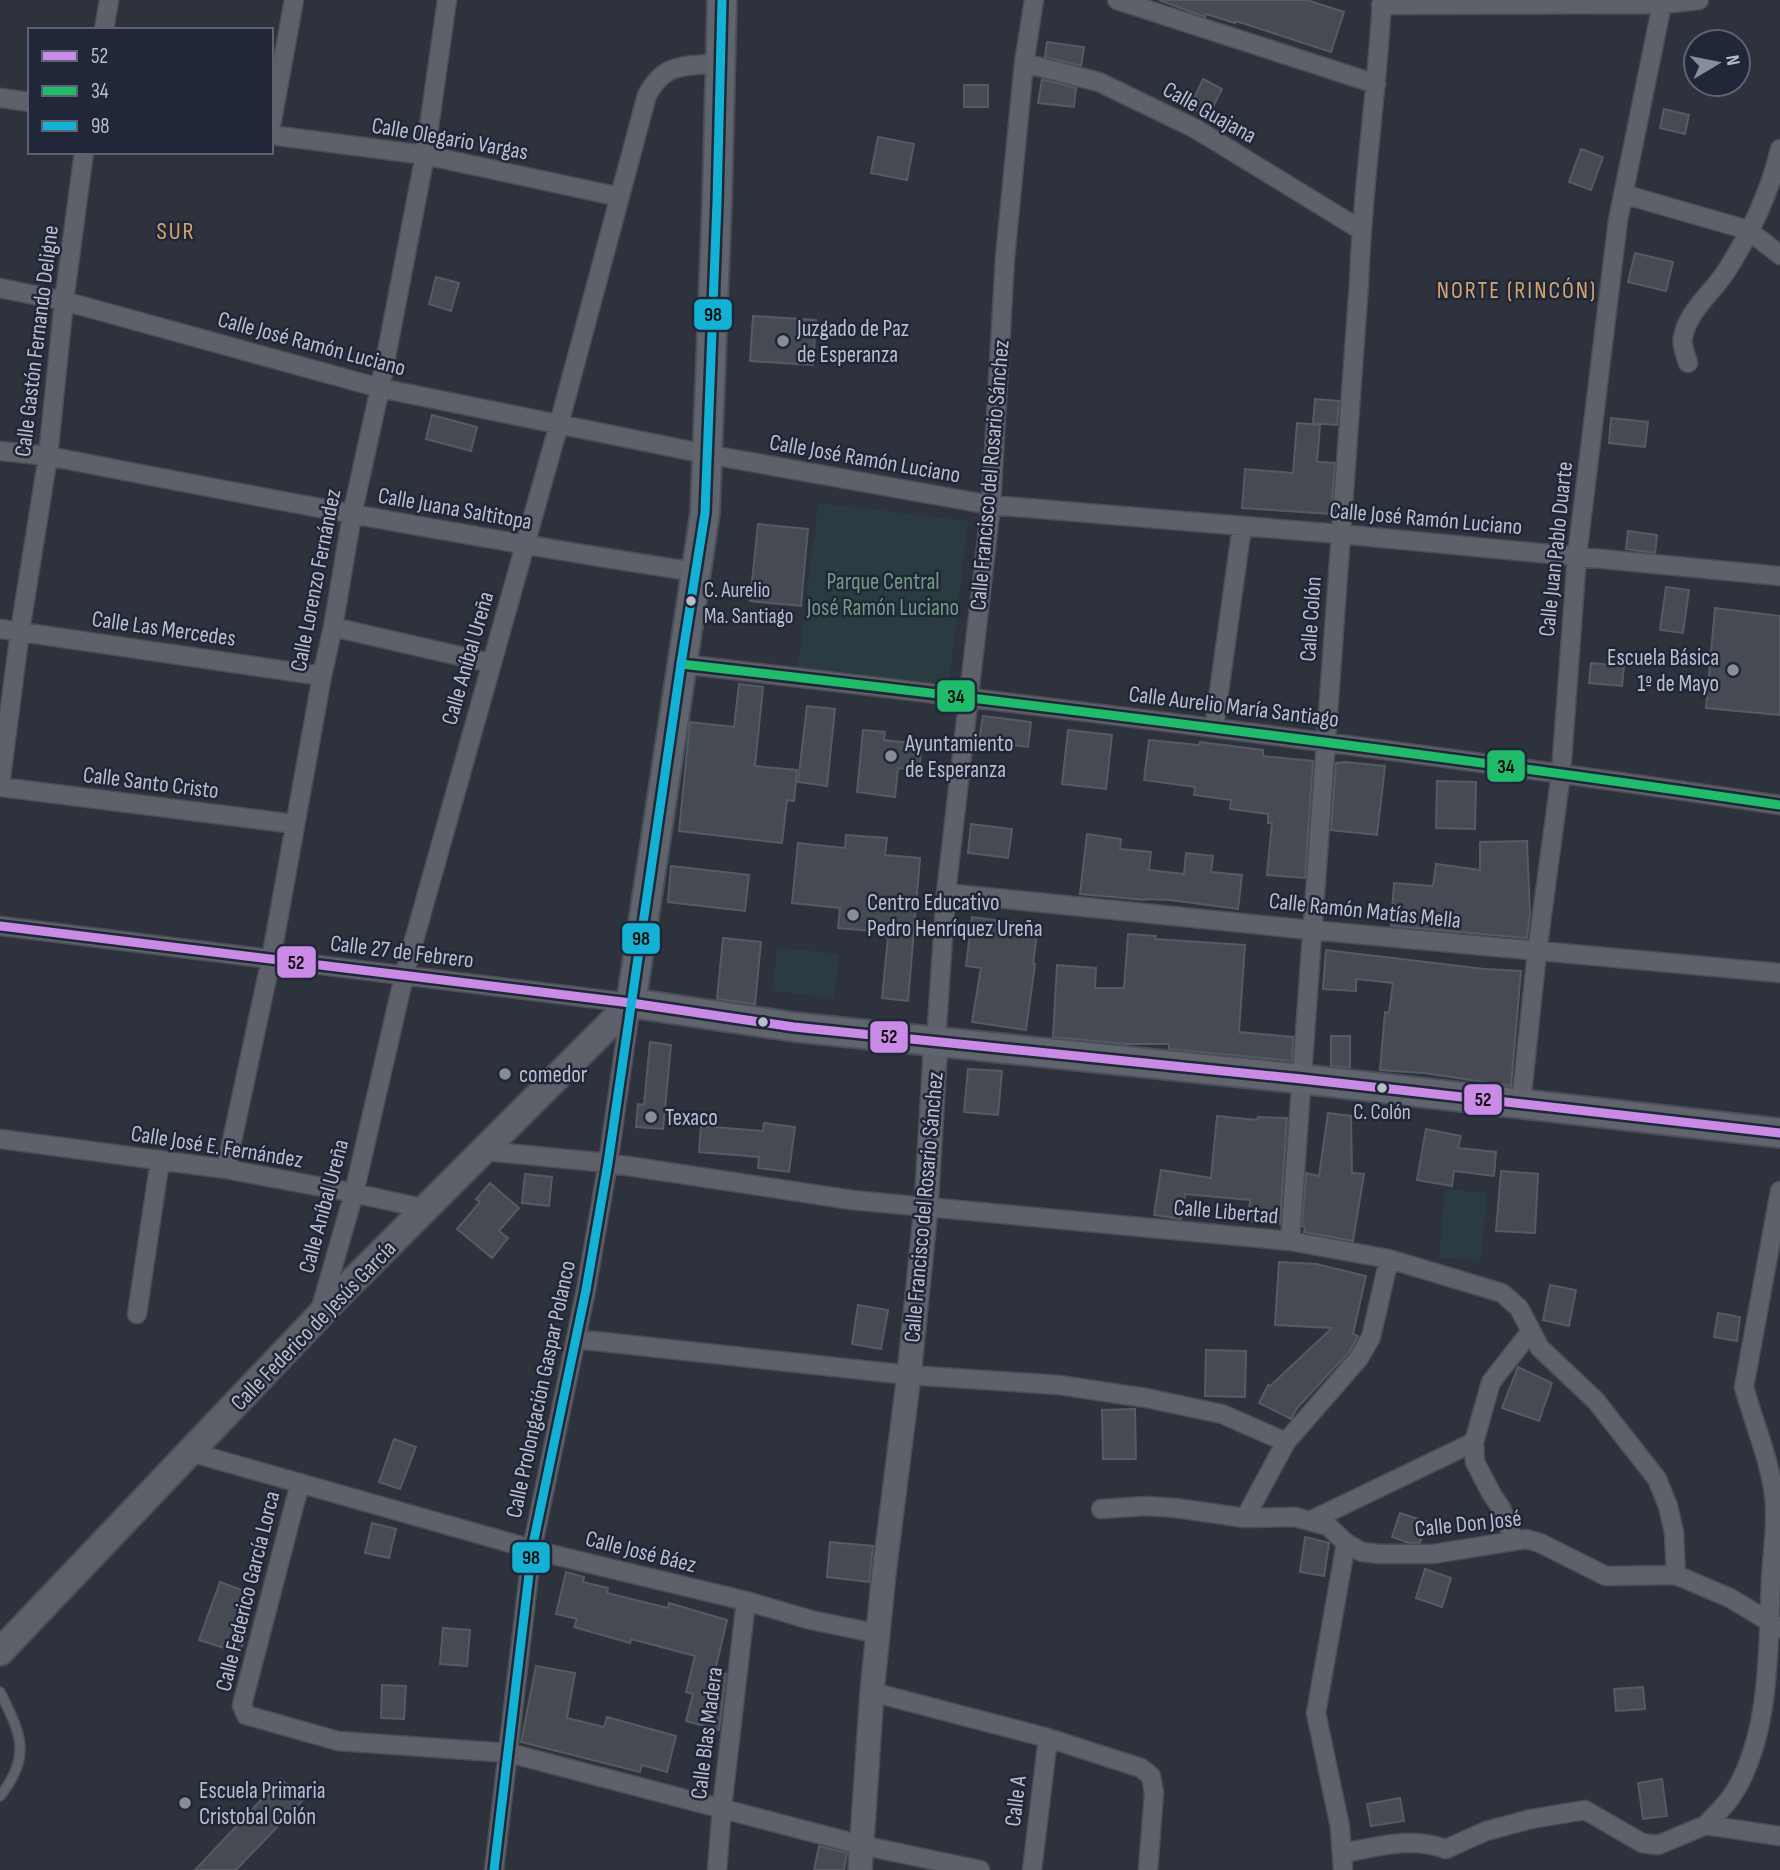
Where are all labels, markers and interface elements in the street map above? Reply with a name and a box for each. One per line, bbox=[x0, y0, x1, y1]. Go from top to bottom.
legend bbox=[28, 28, 273, 154]
north arrow bbox=[1682, 28, 1752, 98]
text: 52 bbox=[91, 44, 108, 69]
text: N bbox=[1720, 53, 1744, 67]
street label: Calle Guajana bbox=[1158, 76, 1261, 150]
text: 34 bbox=[91, 79, 109, 104]
street label: Calle Olegario Vargas bbox=[369, 111, 530, 167]
text: 98 bbox=[91, 114, 110, 139]
district label: SUR bbox=[156, 217, 196, 246]
street label: Calle Gastón Fernando Deligne bbox=[9, 224, 65, 458]
district label: NORTE (RINCÓN) bbox=[1437, 276, 1597, 305]
line badge: 98 bbox=[693, 298, 733, 331]
text: 98 bbox=[704, 304, 722, 327]
street label: Calle José Ramón Luciano bbox=[215, 305, 409, 383]
place label: Juzgado de Paz de Esperanza bbox=[796, 315, 909, 369]
marker: Juzgado de Paz de Esperanza bbox=[775, 333, 791, 349]
street label: Calle Francisco del Rosario Sánchez bbox=[964, 339, 1016, 612]
street label: Calle José Ramón Luciano bbox=[767, 428, 962, 490]
street label: Calle Juan Pablo Duarte bbox=[1533, 460, 1579, 638]
street label: Calle Juana Saltitopa bbox=[376, 482, 534, 536]
street label: Calle Lorenzo Fernández bbox=[285, 487, 347, 674]
street label: Calle José Ramón Luciano bbox=[1328, 497, 1523, 541]
park label: Parque Central José Ramón Luciano bbox=[806, 568, 959, 622]
street label: Calle Colón bbox=[1294, 576, 1328, 663]
place label: C. Aurelio Ma. Santiago bbox=[704, 578, 793, 629]
street label: Calle Aníbal Ureña bbox=[436, 588, 500, 728]
marker: C. Aurelio Ma. Santiago bbox=[684, 594, 698, 608]
street label: Calle Las Mercedes bbox=[90, 605, 238, 653]
place label: Escuela Básica 1º de Mayo bbox=[1607, 644, 1719, 698]
marker: Escuela Básica 1º de Mayo bbox=[1725, 662, 1741, 678]
line badge: 34 bbox=[936, 679, 976, 713]
street label: Calle Aurelio María Santiago bbox=[1127, 680, 1341, 734]
text: 34 bbox=[947, 686, 965, 709]
place label: Ayuntamiento de Esperanza bbox=[904, 730, 1014, 784]
marker: Ayuntamiento de Esperanza bbox=[883, 748, 899, 764]
line badge: 34 bbox=[1486, 749, 1526, 783]
text: 34 bbox=[1497, 756, 1515, 779]
street label: Calle Santo Cristo bbox=[81, 761, 220, 805]
street label: Calle Ramón Matías Mella bbox=[1267, 887, 1462, 935]
place label: Centro Educativo Pedro Henríquez Ureña bbox=[867, 889, 1043, 943]
marker: Centro Educativo Pedro Henríquez Ureña bbox=[845, 907, 861, 923]
line badge: 98 bbox=[621, 922, 661, 955]
text: 98 bbox=[632, 928, 650, 951]
street label: Calle 27 de Febrero bbox=[329, 929, 475, 975]
line badge: 52 bbox=[276, 945, 317, 979]
text: 52 bbox=[288, 952, 304, 975]
unlabelled marker bbox=[756, 1015, 770, 1029]
line badge: 52 bbox=[869, 1020, 909, 1054]
text: 52 bbox=[881, 1026, 897, 1049]
place label: comedor bbox=[519, 1061, 588, 1089]
marker: comedor bbox=[497, 1066, 513, 1082]
street label: Calle Francisco del Rosario Sánchez bbox=[898, 1071, 950, 1344]
marker: C. Colón bbox=[1375, 1081, 1389, 1095]
line badge: 52 bbox=[1463, 1083, 1503, 1116]
text: 52 bbox=[1475, 1089, 1491, 1112]
place label: C. Colón bbox=[1353, 1100, 1411, 1125]
place label: Texaco bbox=[665, 1104, 718, 1132]
marker: Texaco bbox=[643, 1109, 659, 1125]
street label: Calle José E. Fernández bbox=[129, 1120, 305, 1174]
street label: Calle Aníbal Ureña bbox=[293, 1136, 355, 1276]
street label: Calle Libertad bbox=[1172, 1193, 1279, 1231]
street label: Calle Federico de Jesús García bbox=[225, 1235, 402, 1417]
street label: Calle Prolongación Gaspar Polanco bbox=[500, 1258, 582, 1520]
street label: Calle Federico García Lorca bbox=[210, 1488, 286, 1694]
street label: Calle Don José bbox=[1413, 1504, 1523, 1544]
street label: Calle José Báez bbox=[582, 1525, 699, 1579]
line badge: 98 bbox=[511, 1541, 551, 1574]
text: 98 bbox=[522, 1547, 540, 1570]
street label: Calle Blas Madera bbox=[685, 1666, 729, 1801]
street label: Calle A bbox=[999, 1774, 1033, 1828]
place label: Escuela Primaria Cristobal Colón bbox=[199, 1777, 326, 1831]
marker: Escuela Primaria Cristobal Colón bbox=[177, 1795, 193, 1811]

